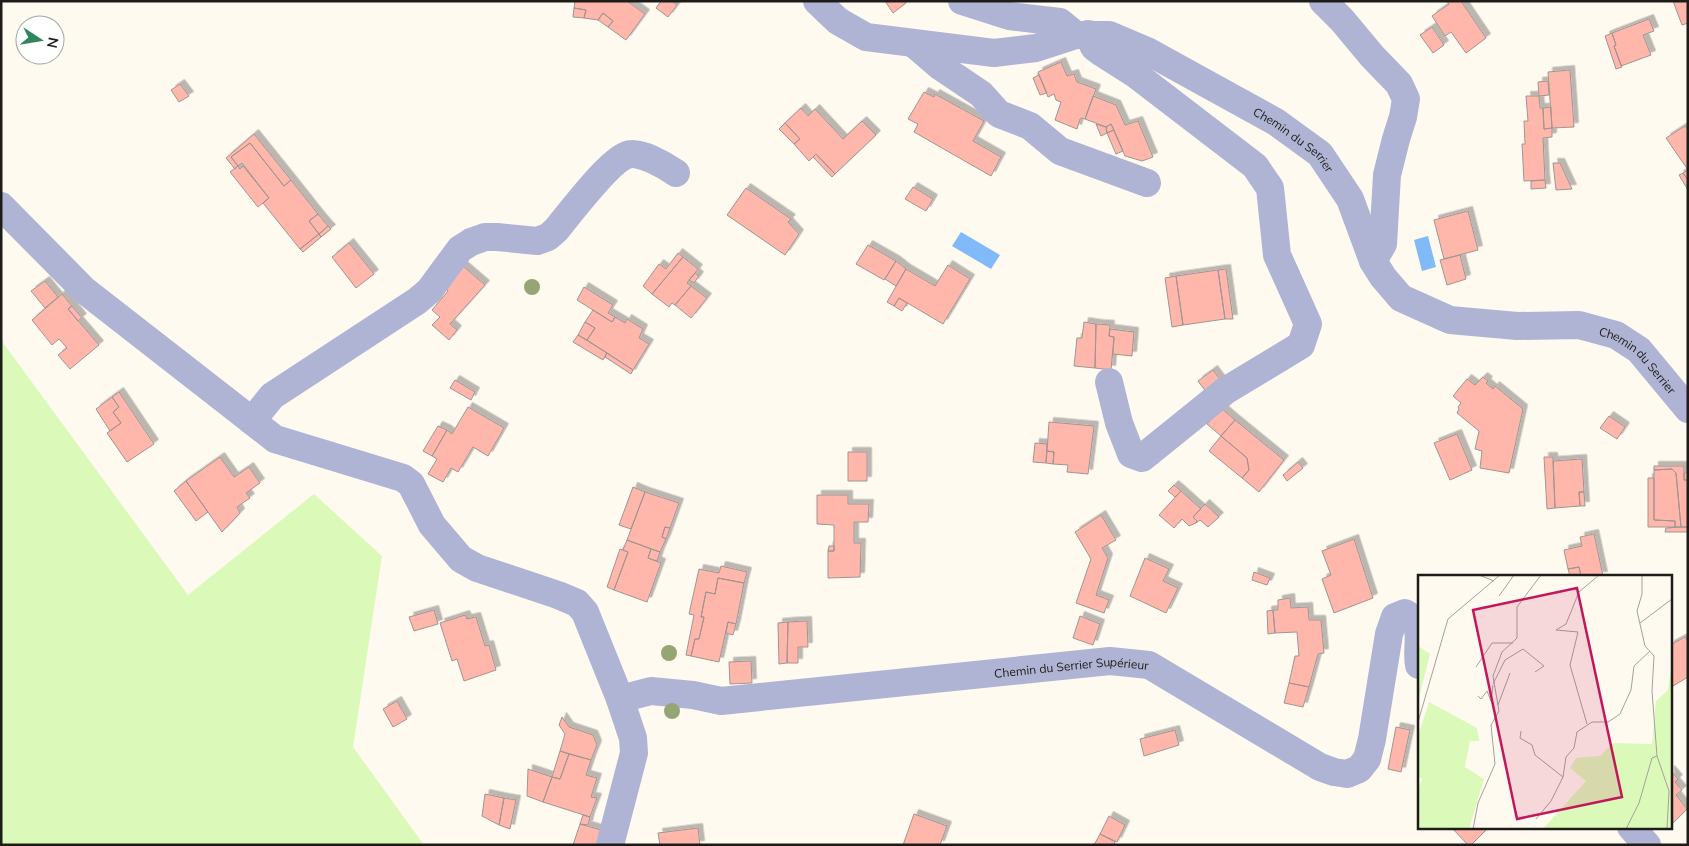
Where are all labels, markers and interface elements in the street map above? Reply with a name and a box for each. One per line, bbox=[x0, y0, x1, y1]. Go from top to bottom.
north arrow bbox=[15, 15, 65, 65]
text: N bbox=[43, 36, 63, 50]
street label: Chemin du Serrier bbox=[1251, 104, 1338, 175]
street label: Chemin du Serrier bbox=[1598, 323, 1680, 397]
inset map bbox=[1418, 575, 1672, 828]
street label: Chemin du Serrier Supérieur bbox=[993, 654, 1150, 680]

